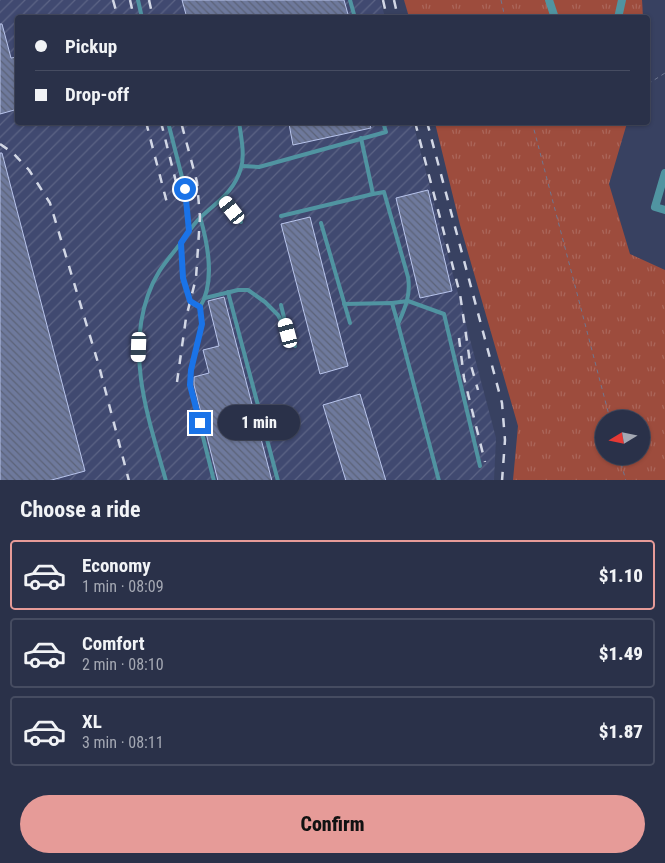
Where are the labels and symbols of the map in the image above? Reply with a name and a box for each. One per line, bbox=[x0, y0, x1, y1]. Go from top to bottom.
route start bbox=[174, 178, 196, 200]
car bbox=[216, 194, 247, 226]
car bbox=[276, 317, 299, 349]
car bbox=[130, 332, 147, 362]
callout: 1 min bbox=[218, 406, 300, 440]
north arrow bbox=[595, 410, 650, 465]
route end bbox=[189, 412, 211, 434]

